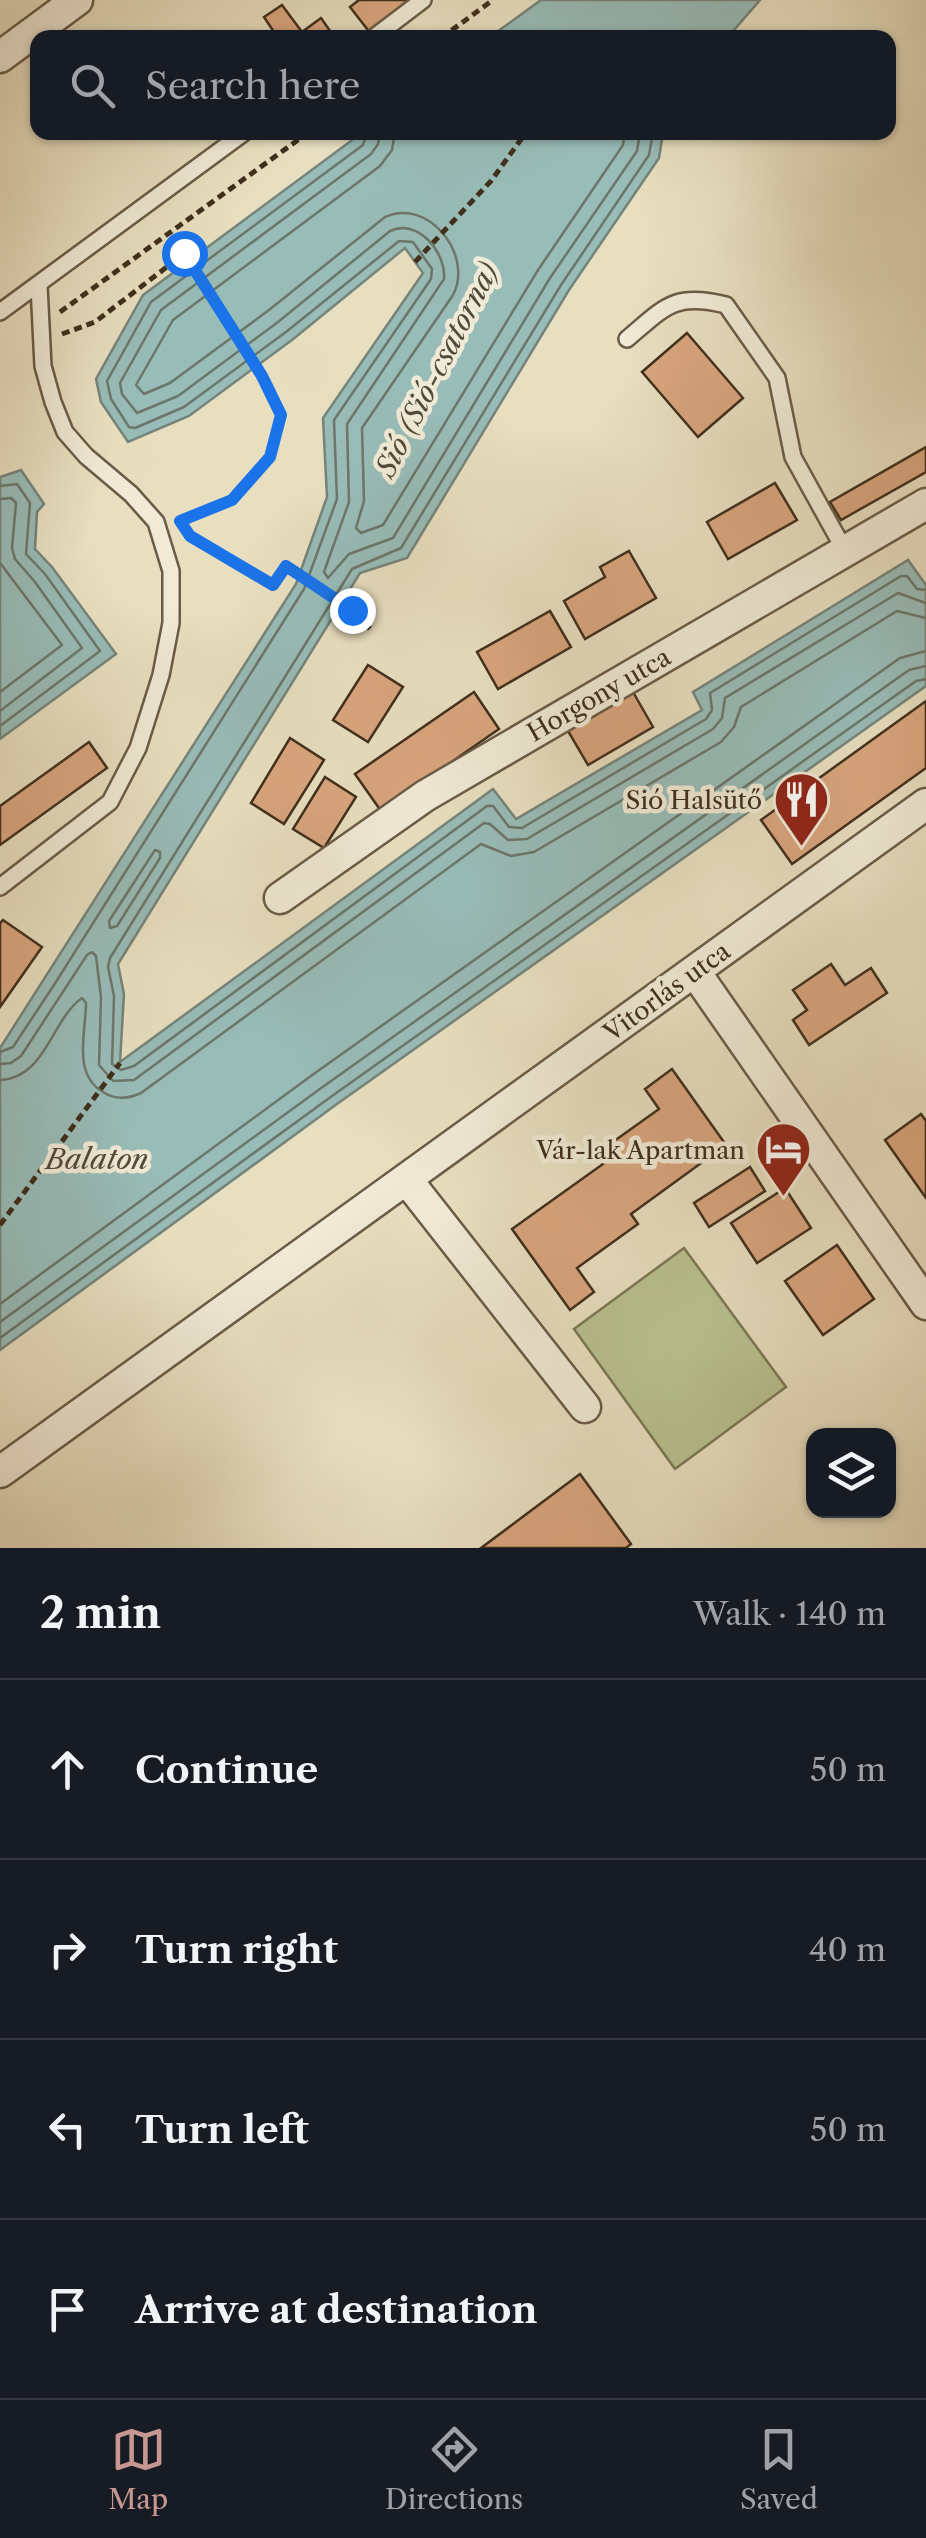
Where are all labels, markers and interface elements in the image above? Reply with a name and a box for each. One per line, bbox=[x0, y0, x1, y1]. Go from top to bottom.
search box bbox=[30, 30, 896, 140]
icon: search bbox=[65, 58, 120, 113]
text: Search here bbox=[145, 62, 360, 109]
route start bbox=[162, 231, 208, 277]
water label: Sió (Sió-csatorna) bbox=[367, 256, 506, 484]
route end bbox=[330, 588, 376, 634]
street label: Horgony utca bbox=[522, 641, 677, 749]
restaurant icon: Sió Halsütő bbox=[771, 770, 831, 849]
place label: Sió Halsütő bbox=[626, 785, 762, 816]
street label: Vitorlás utca bbox=[597, 935, 737, 1049]
hotel icon: Vár-lak Apartman bbox=[754, 1120, 814, 1199]
place label: Vár-lak Apartman bbox=[535, 1135, 745, 1166]
water label: Balaton bbox=[44, 1142, 148, 1176]
map controls bbox=[806, 1428, 896, 1518]
button: layers bbox=[806, 1428, 896, 1518]
text: 2 min bbox=[40, 1587, 161, 1639]
text: Walk · 140 m bbox=[693, 1594, 886, 1633]
icon: ahead bbox=[40, 1742, 95, 1797]
text: Continue bbox=[135, 1746, 318, 1793]
text: 50 m bbox=[810, 1750, 886, 1789]
icon: right bbox=[40, 1922, 95, 1977]
text: Turn right bbox=[135, 1926, 338, 1973]
text: 40 m bbox=[809, 1930, 886, 1969]
icon: left bbox=[40, 2102, 95, 2157]
text: Turn left bbox=[135, 2106, 309, 2153]
text: 50 m bbox=[810, 2110, 886, 2149]
icon: arrive bbox=[40, 2282, 95, 2337]
text: Arrive at destination bbox=[135, 2286, 538, 2333]
tab: Map bbox=[108, 2422, 168, 2516]
tab: Directions bbox=[385, 2422, 523, 2516]
tab: Saved bbox=[740, 2422, 818, 2516]

